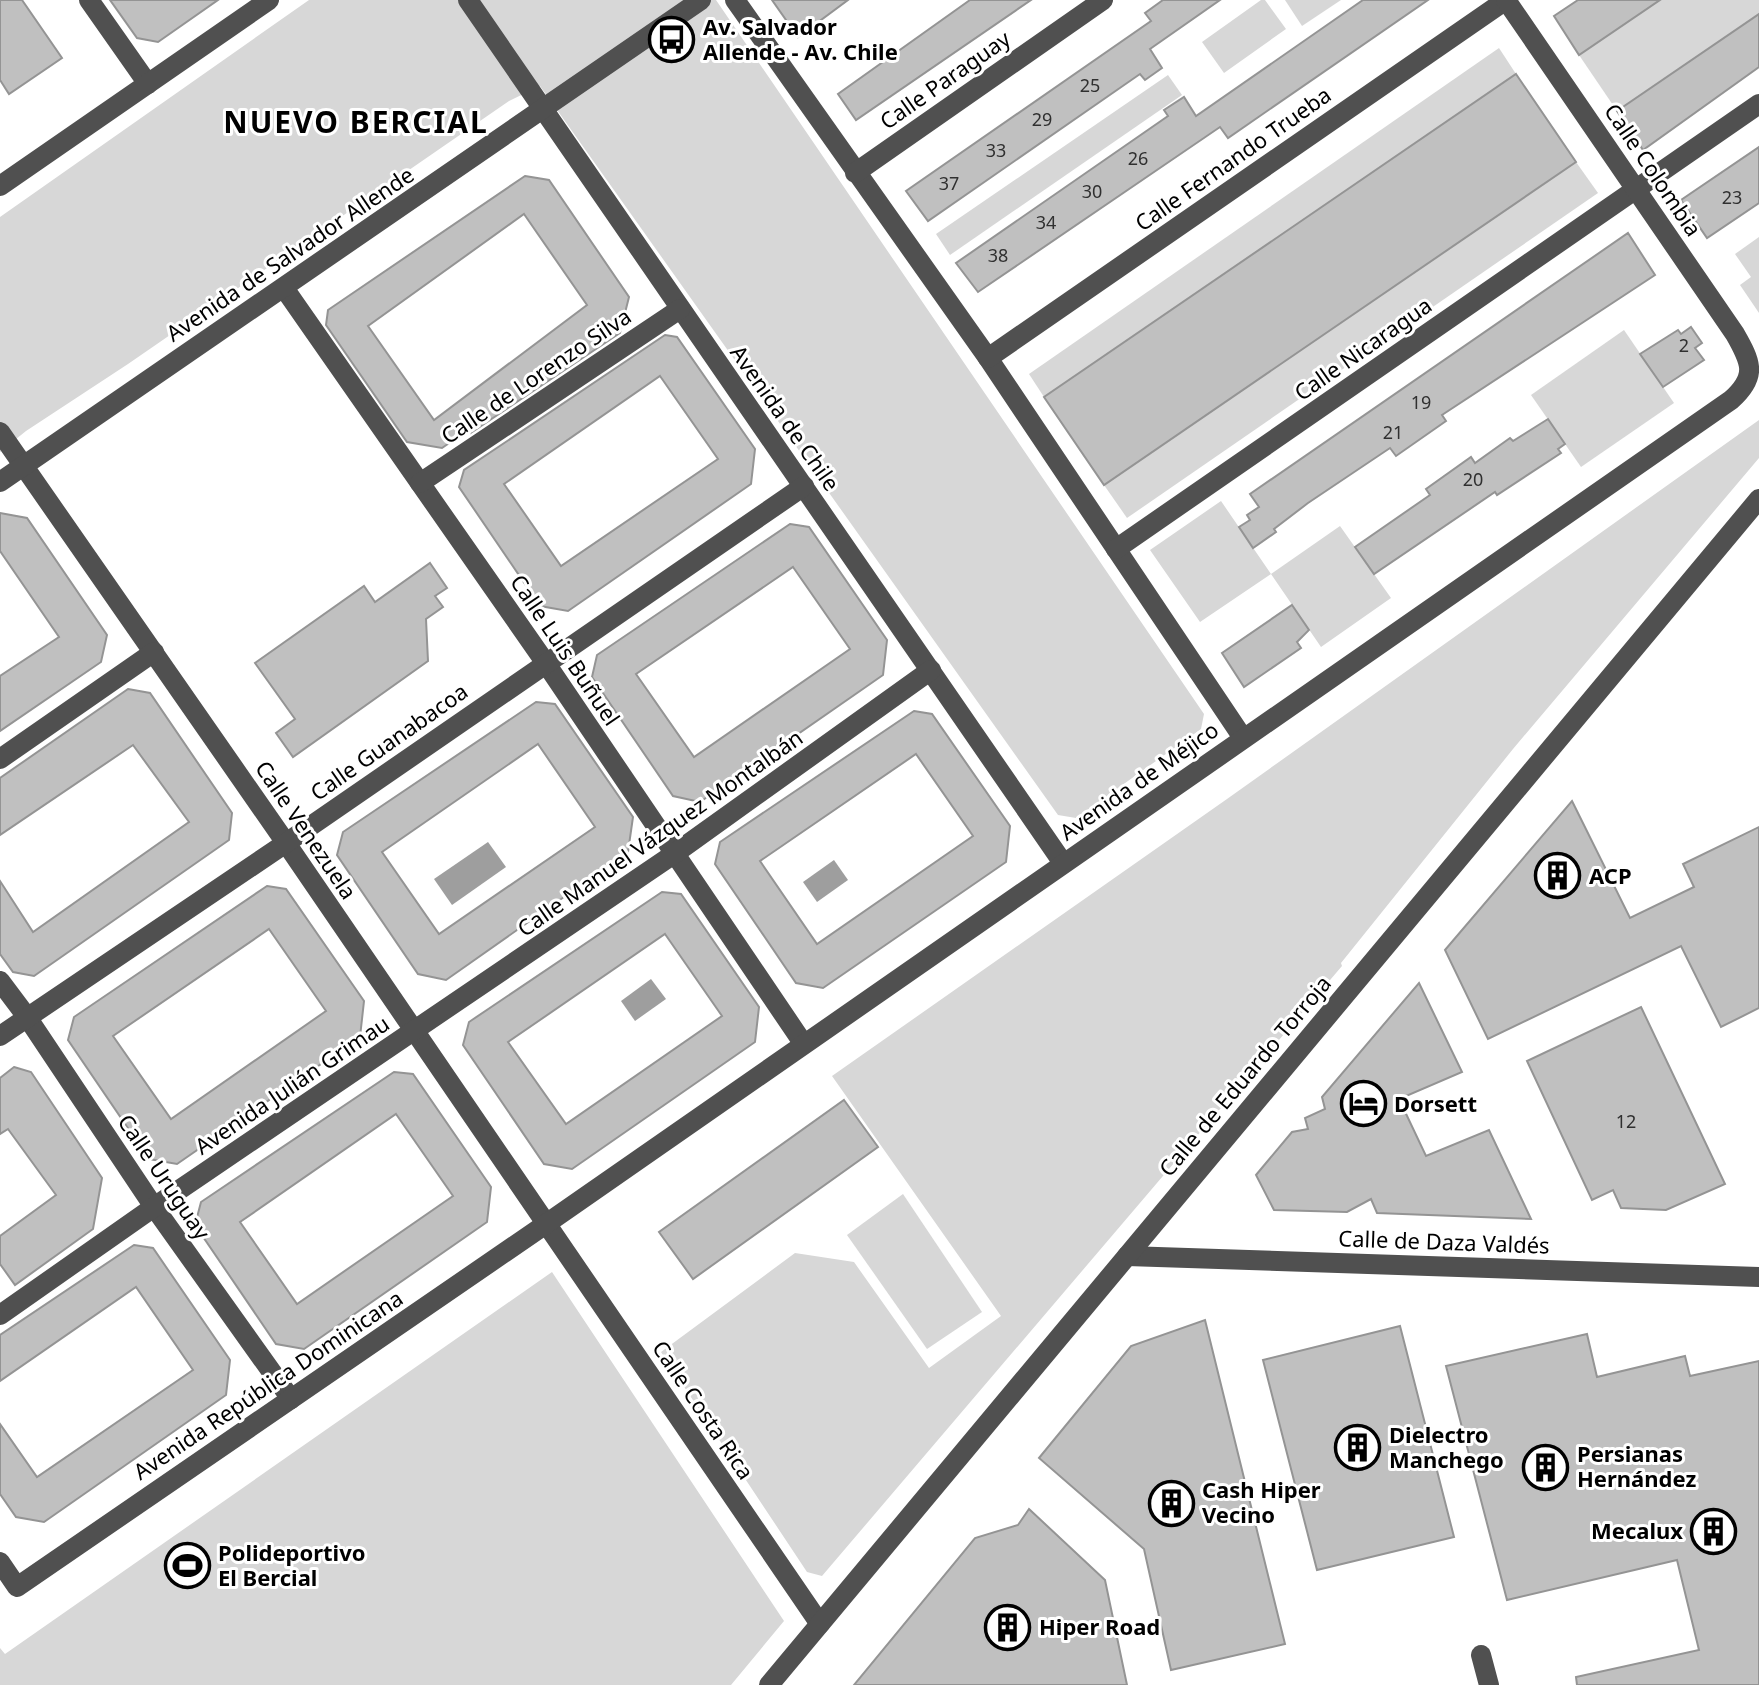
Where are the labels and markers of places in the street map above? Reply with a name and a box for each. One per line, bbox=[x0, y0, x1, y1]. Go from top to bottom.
place label: Av. Salvador Allende - Av. Chile bbox=[703, 11, 898, 66]
bus stop icon: Av. Salvador Allende - Av. Chile bbox=[648, 16, 696, 64]
building icon: ACP bbox=[1534, 852, 1582, 900]
place label: ACP bbox=[1589, 860, 1632, 890]
hotel icon: Dorsett bbox=[1339, 1080, 1387, 1128]
place label: Dorsett bbox=[1394, 1088, 1477, 1118]
place label: Dielectro Manchego bbox=[1389, 1419, 1504, 1474]
building icon: Dielectro Manchego bbox=[1334, 1424, 1382, 1472]
place label: Persianas Hernández bbox=[1577, 1438, 1696, 1493]
building icon: Persianas Hernández bbox=[1522, 1443, 1570, 1491]
place label: Cash Hiper Vecino bbox=[1202, 1474, 1321, 1529]
building icon: Cash Hiper Vecino bbox=[1147, 1479, 1195, 1527]
building icon: Mecalux bbox=[1690, 1507, 1738, 1555]
place label: Mecalux bbox=[1591, 1515, 1683, 1545]
place label: Polideportivo El Bercial bbox=[218, 1537, 366, 1592]
sports icon: Polideportivo El Bercial bbox=[163, 1542, 211, 1590]
building icon: Hiper Road bbox=[984, 1603, 1032, 1651]
place label: Hiper Road bbox=[1039, 1611, 1160, 1641]

